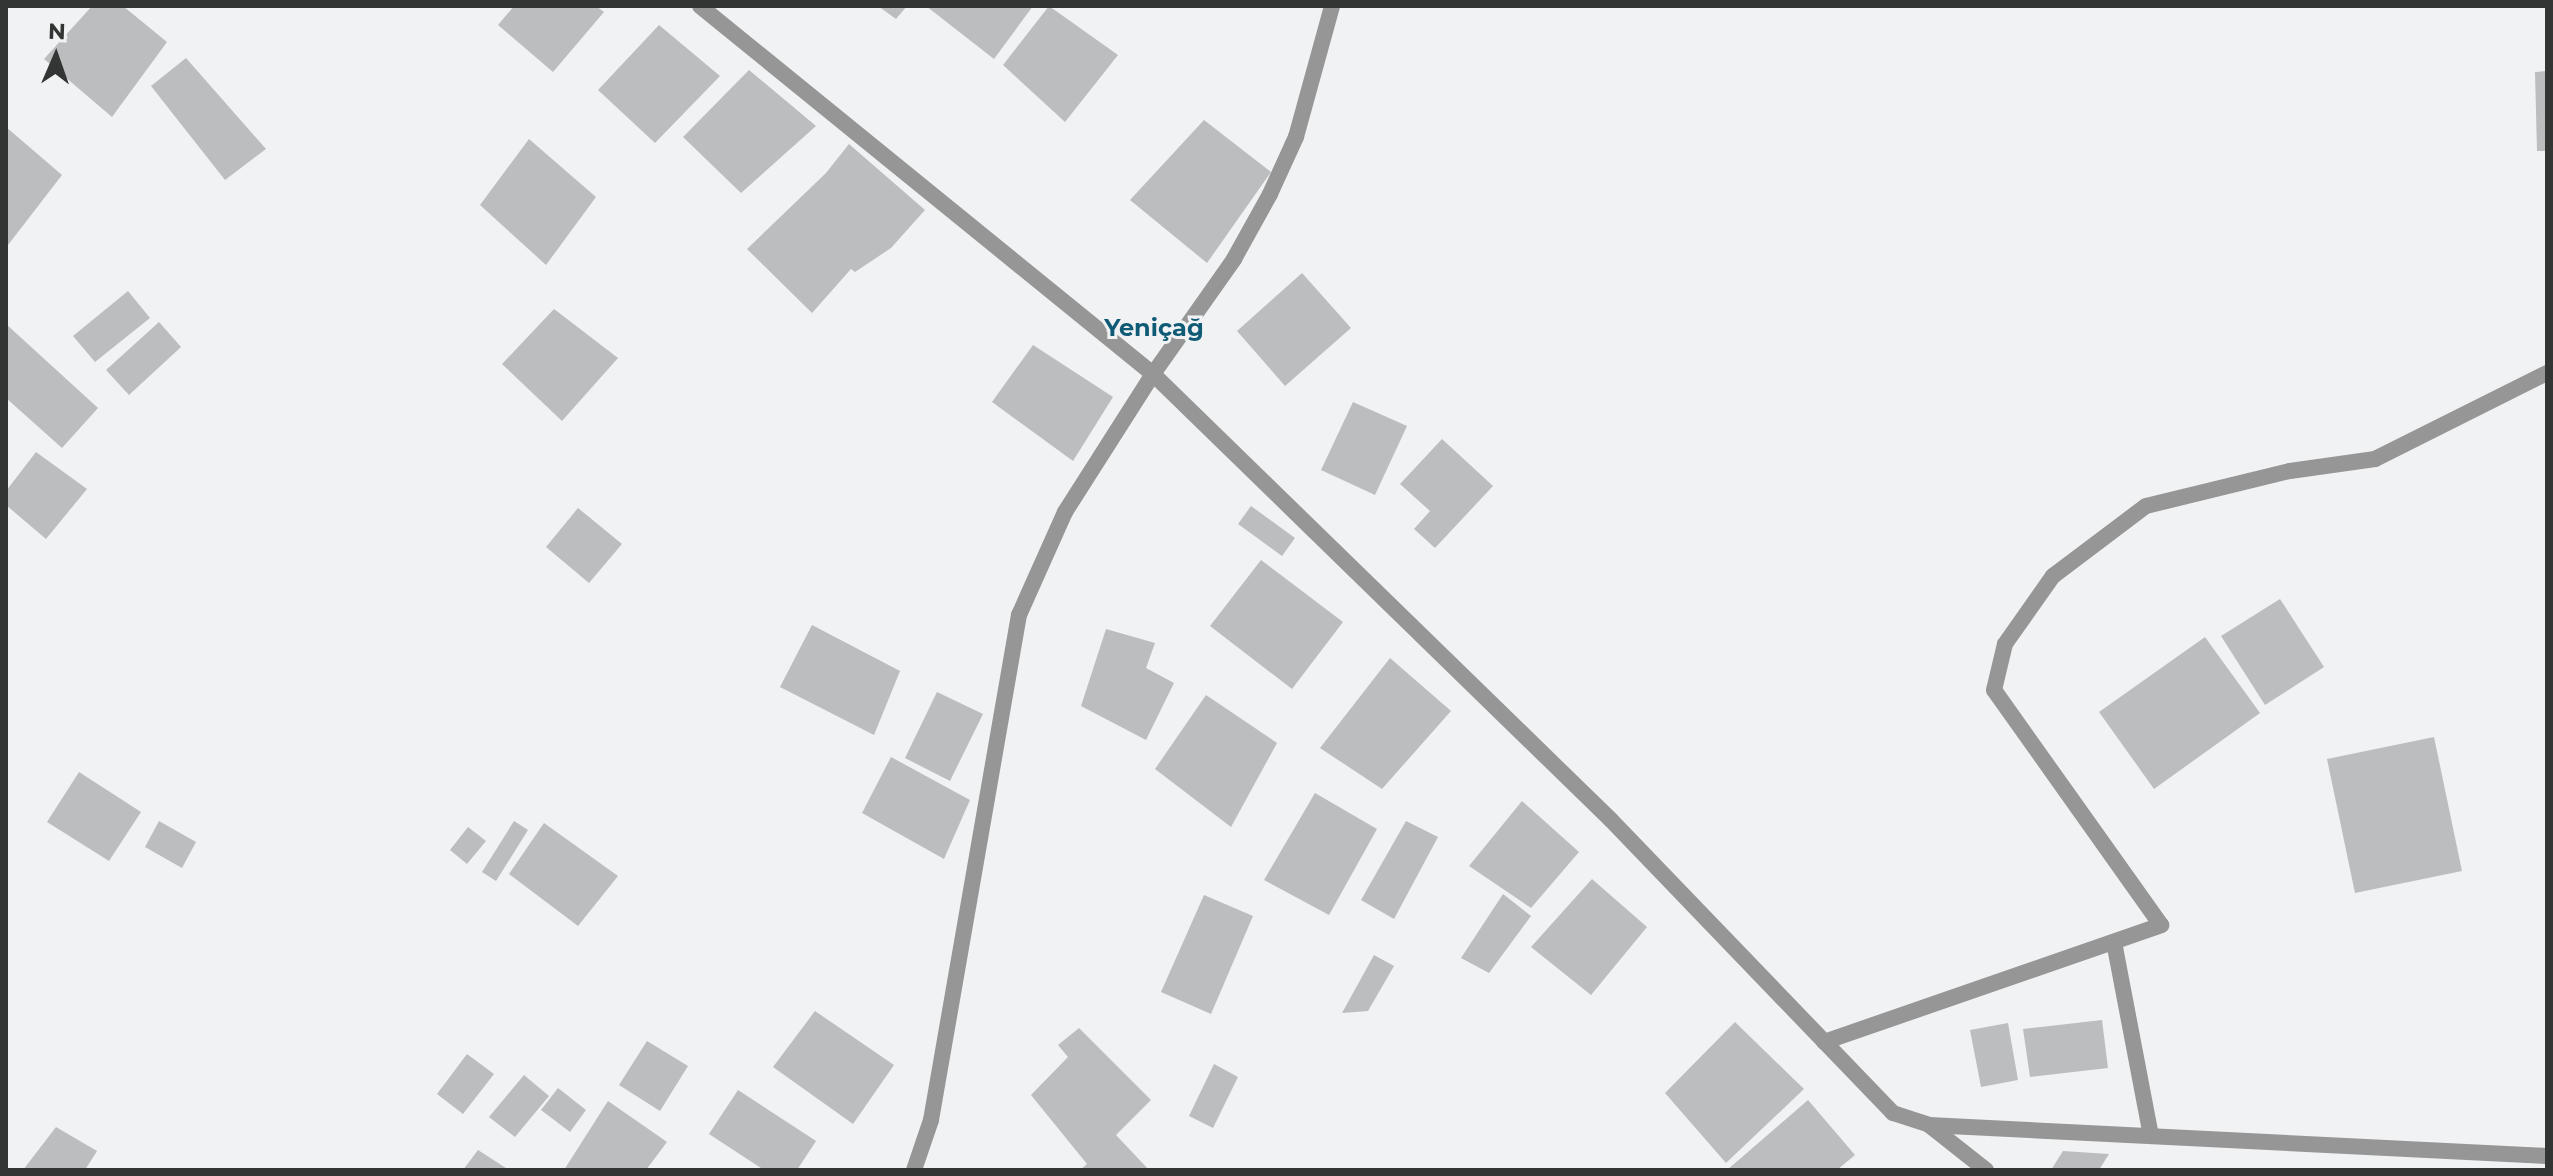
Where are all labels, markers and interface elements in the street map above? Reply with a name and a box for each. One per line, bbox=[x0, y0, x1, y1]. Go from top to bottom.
north arrow bbox=[16, 16, 96, 96]
text: N bbox=[47, 18, 66, 45]
district label: Yeniçağ bbox=[1104, 314, 1204, 342]

